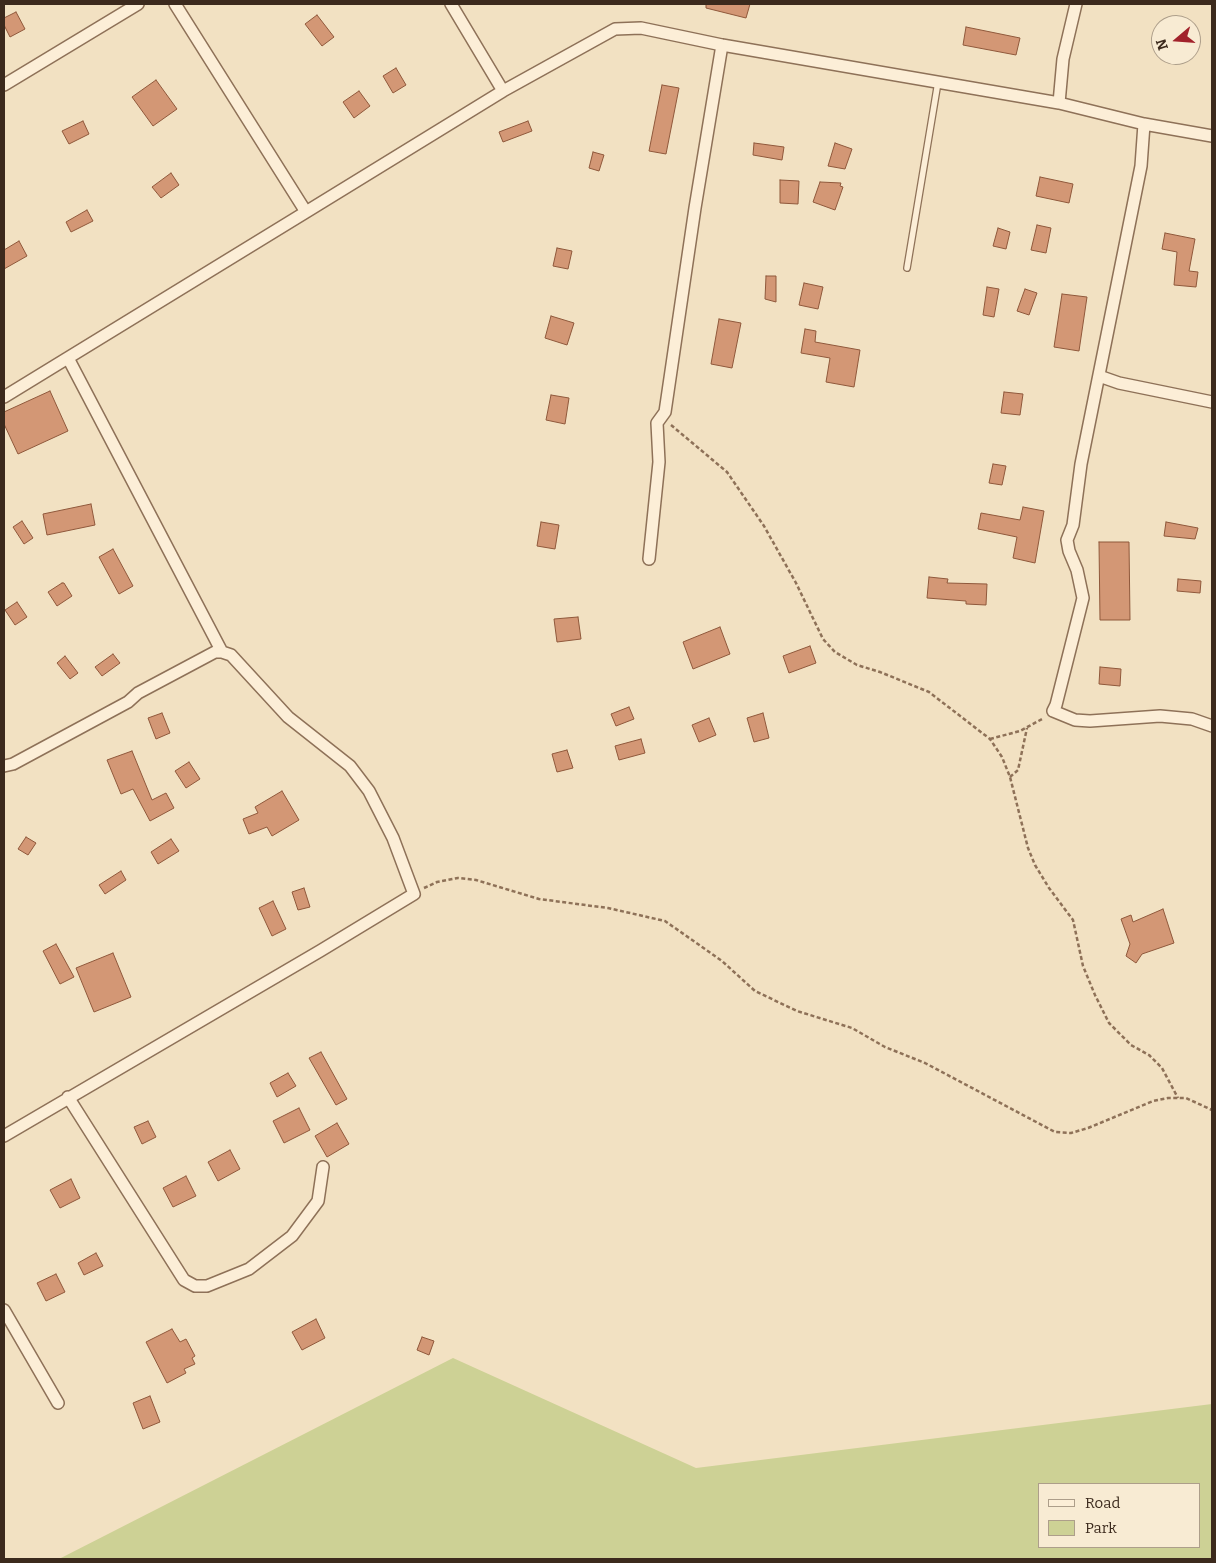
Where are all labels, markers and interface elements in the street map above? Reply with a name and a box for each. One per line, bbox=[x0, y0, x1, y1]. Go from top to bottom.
north arrow bbox=[1151, 15, 1201, 65]
text: N bbox=[1152, 37, 1172, 52]
legend bbox=[1038, 1483, 1201, 1548]
text: Road bbox=[1085, 1494, 1120, 1512]
text: Park bbox=[1085, 1519, 1117, 1537]

